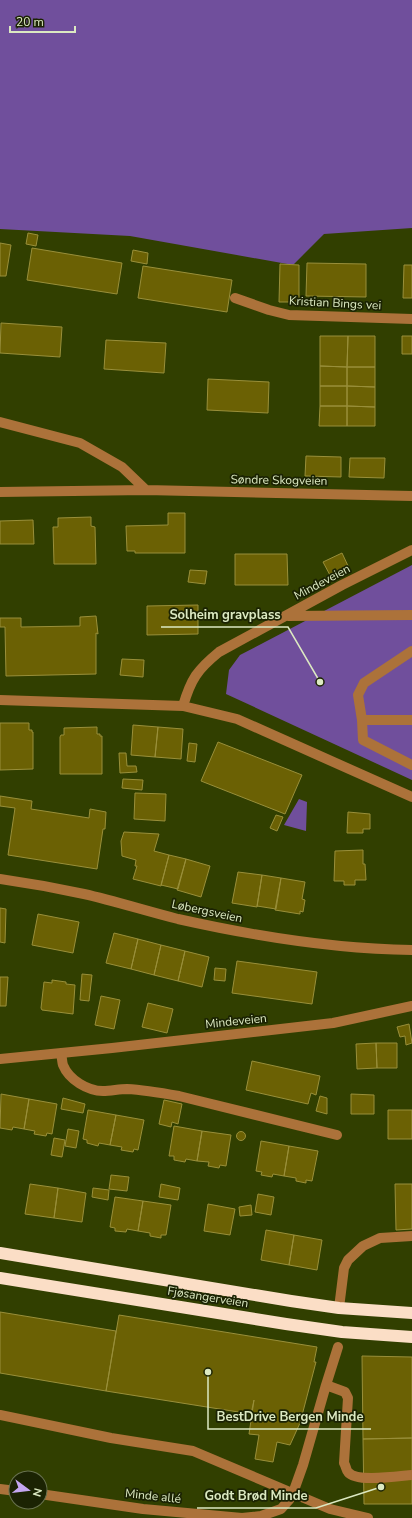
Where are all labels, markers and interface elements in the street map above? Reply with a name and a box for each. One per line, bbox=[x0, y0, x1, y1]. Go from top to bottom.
scale bar bbox=[10, 8, 75, 34]
text: 20 m bbox=[16, 14, 44, 30]
street label: Kristian Bings vei bbox=[288, 293, 382, 313]
street label: Søndre Skogveien bbox=[230, 471, 328, 489]
street label: Mindeveien bbox=[291, 560, 353, 604]
callout: Solheim gravplass bbox=[161, 602, 288, 627]
text: Solheim gravplass bbox=[169, 606, 281, 624]
street label: Løbergsveien bbox=[170, 896, 244, 926]
street label: Mindeveien bbox=[205, 1010, 267, 1032]
street label: Fjøsangerveien bbox=[166, 1283, 250, 1311]
callout: BestDrive Bergen Minde bbox=[208, 1404, 371, 1429]
text: BestDrive Bergen Minde bbox=[217, 1408, 363, 1426]
north arrow bbox=[8, 1470, 48, 1510]
callout: Godt Brød Minde bbox=[197, 1483, 316, 1508]
street label: Minde allé bbox=[124, 1485, 182, 1507]
text: N bbox=[29, 1487, 45, 1498]
text: Godt Brød Minde bbox=[204, 1487, 308, 1505]

